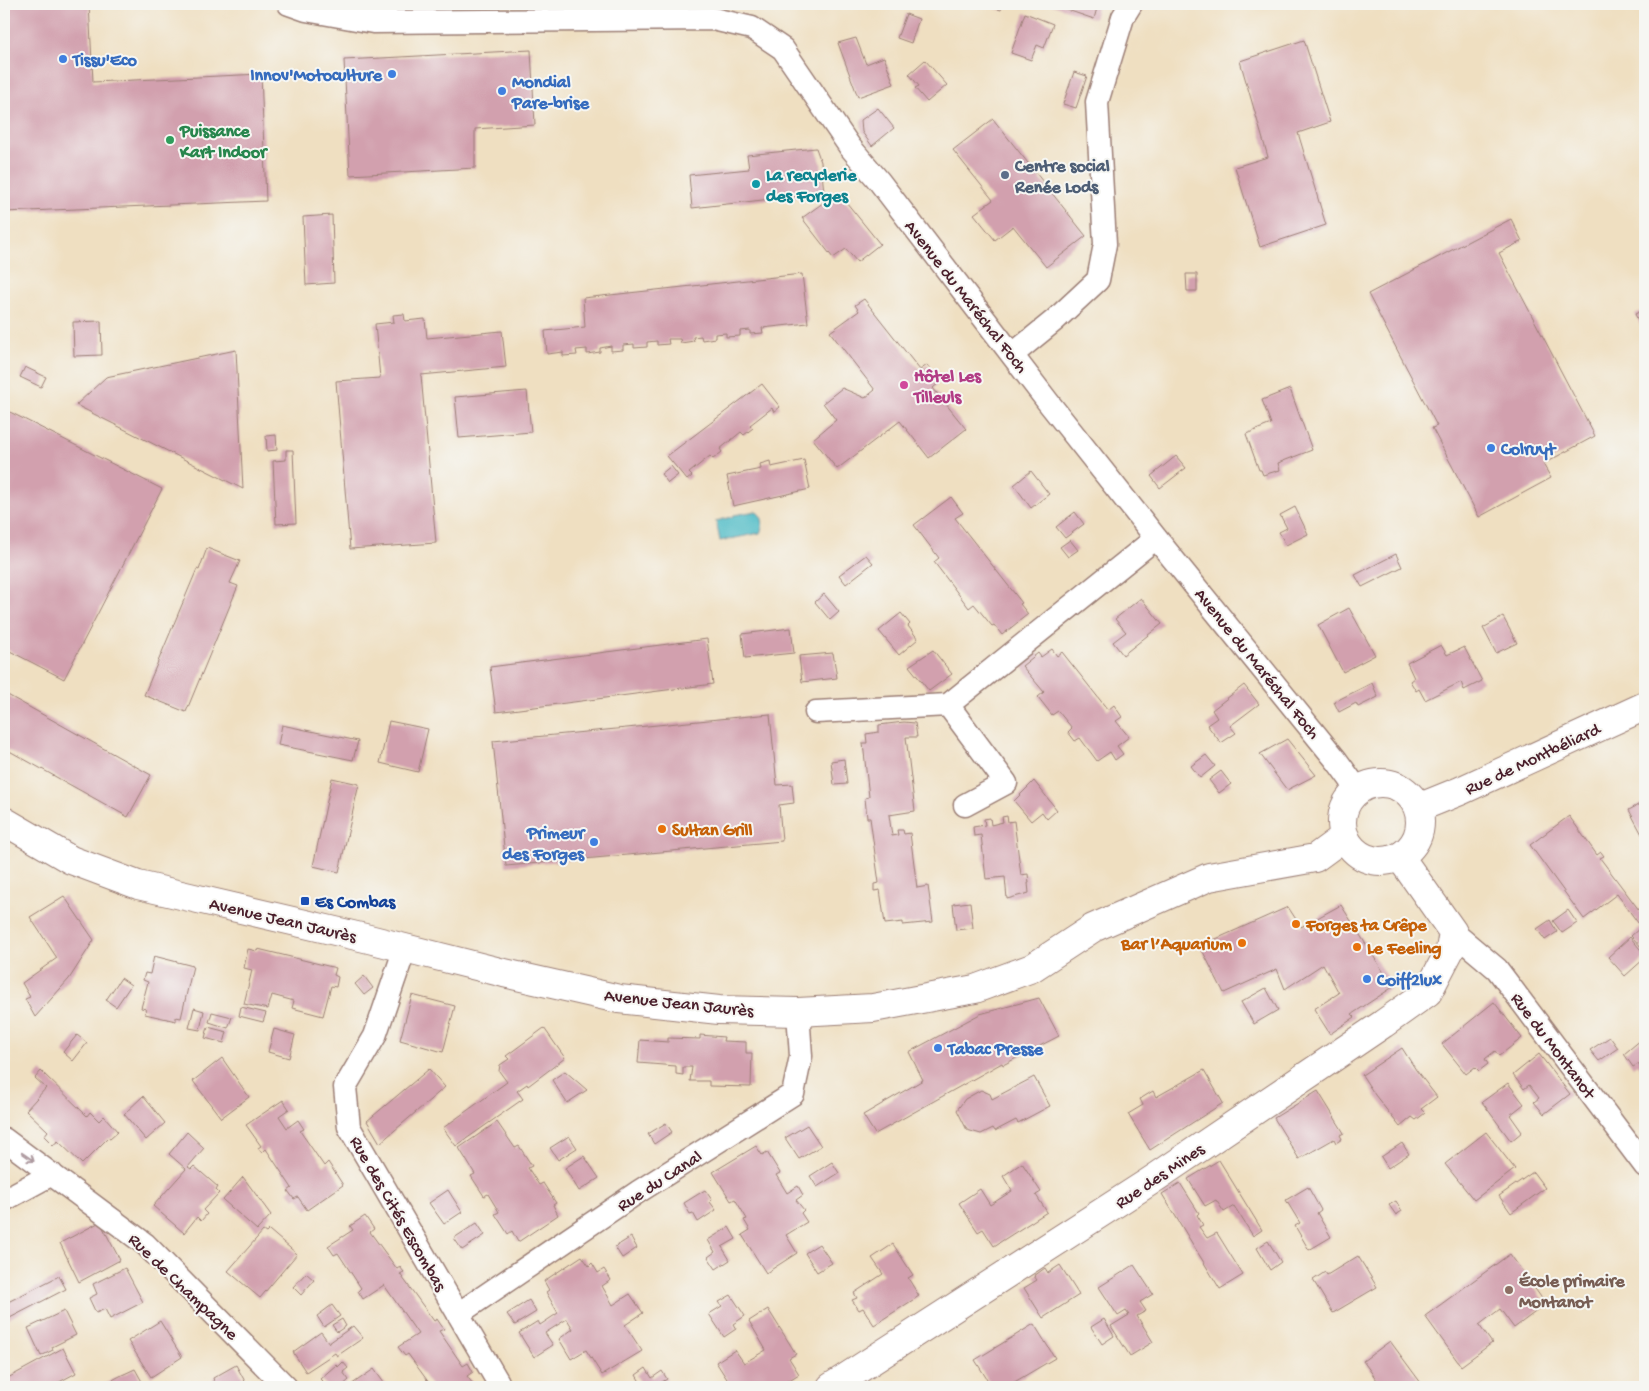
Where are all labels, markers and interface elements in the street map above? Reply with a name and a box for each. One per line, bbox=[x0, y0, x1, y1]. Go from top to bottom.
place label: Tissu'Eco bbox=[71, 51, 137, 72]
marker: Tissu'Eco bbox=[57, 53, 69, 65]
place label: Innov'Motoculture bbox=[250, 66, 383, 87]
marker: Innov'Motoculture bbox=[386, 68, 398, 80]
place label: Mondial Pare-brise bbox=[511, 73, 590, 115]
marker: Mondial Pare-brise bbox=[496, 85, 508, 97]
place label: Puissance Kart Indoor bbox=[179, 122, 269, 164]
marker: Puissance Kart Indoor bbox=[164, 134, 176, 146]
place label: Centre social Renée Lods bbox=[1014, 157, 1110, 199]
place label: La recyclerie des Forges bbox=[766, 166, 857, 208]
marker: Centre social Renée Lods bbox=[999, 169, 1011, 181]
marker: La recyclerie des Forges bbox=[750, 178, 762, 190]
street label: Avenue du Maréchal Foch bbox=[899, 217, 1031, 378]
place label: Hôtel Les Tilleuls bbox=[912, 367, 982, 409]
marker: Hôtel Les Tilleuls bbox=[898, 379, 910, 391]
place label: Colruyt bbox=[1500, 440, 1557, 461]
marker: Colruyt bbox=[1485, 442, 1497, 454]
street label: Avenue du Maréchal Foch bbox=[1189, 585, 1324, 745]
street label: Rue de Montbéliard bbox=[1462, 719, 1605, 801]
place label: Sultan Grill bbox=[672, 821, 753, 842]
marker: Sultan Grill bbox=[656, 823, 668, 835]
place label: Primeur des Forges bbox=[502, 824, 587, 866]
marker: Primeur des Forges bbox=[588, 836, 600, 848]
place label: Es Combas bbox=[315, 893, 396, 914]
street label: Avenue Jean Jaurès bbox=[207, 894, 359, 949]
marker: Es Combas bbox=[299, 895, 311, 907]
place label: Forges ta Crêpe bbox=[1305, 916, 1427, 937]
marker: Forges ta Crêpe bbox=[1290, 918, 1302, 930]
place label: Bar l’Aquarium bbox=[1120, 935, 1232, 956]
marker: Bar l’Aquarium bbox=[1236, 937, 1248, 949]
place label: Le Feeling bbox=[1367, 939, 1442, 960]
marker: Le Feeling bbox=[1351, 941, 1363, 953]
place label: Coiff2lux bbox=[1376, 971, 1442, 992]
marker: Coiff2lux bbox=[1361, 973, 1373, 985]
street label: Avenue Jean Jaurès bbox=[603, 986, 756, 1023]
street label: Rue du Montanot bbox=[1505, 989, 1600, 1105]
place label: Tabac Presse bbox=[946, 1040, 1044, 1061]
marker: Tabac Presse bbox=[932, 1042, 944, 1054]
street label: Rue des Cités Escombas bbox=[344, 1133, 450, 1297]
street label: Rue des Mines bbox=[1112, 1139, 1210, 1215]
street label: Rue du Canal bbox=[614, 1147, 707, 1217]
one-way arrow bbox=[21, 1152, 35, 1162]
street label: Rue de Champagne bbox=[123, 1230, 242, 1346]
place label: École primaire Montanot bbox=[1519, 1271, 1625, 1314]
marker: École primaire Montanot bbox=[1503, 1284, 1515, 1296]

